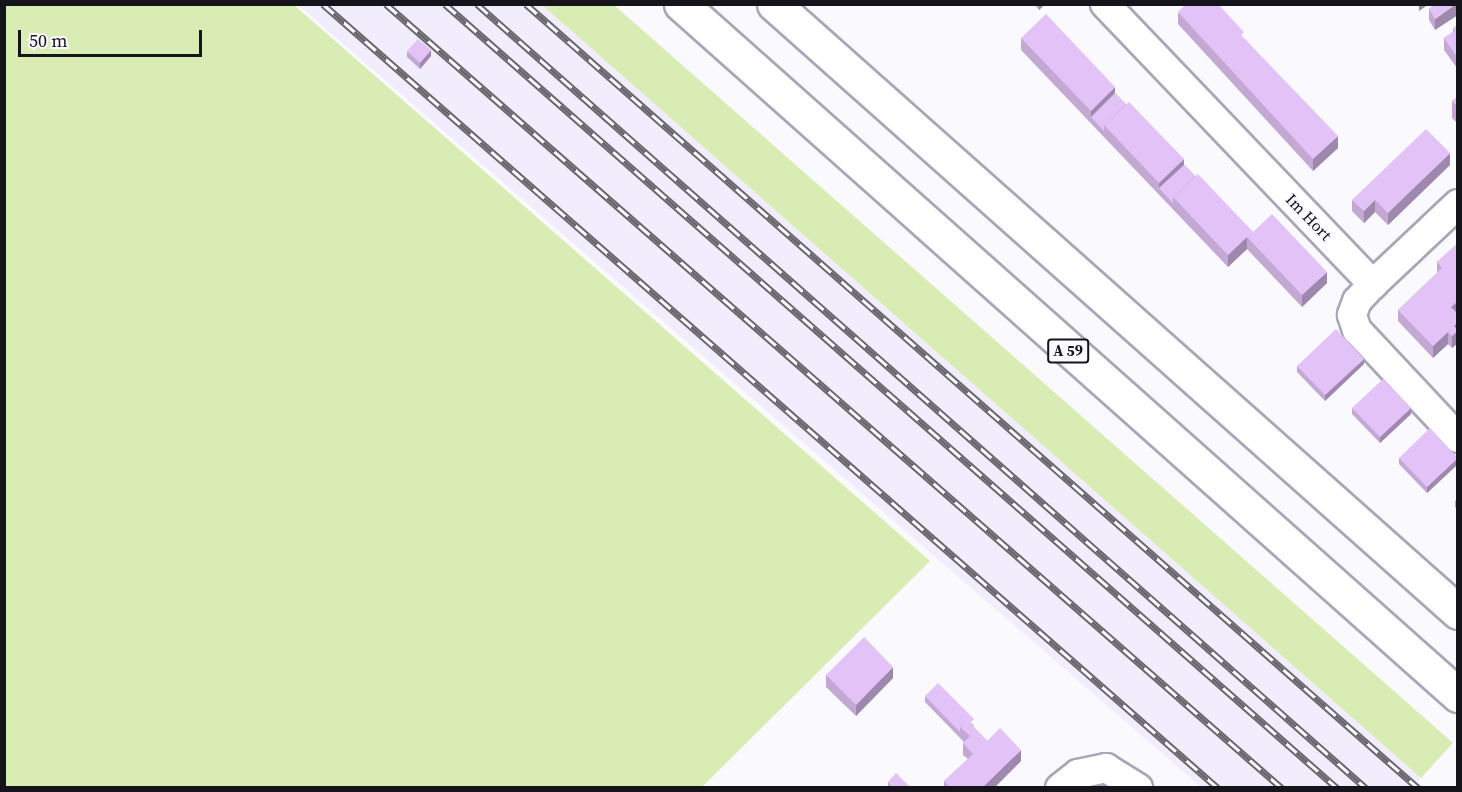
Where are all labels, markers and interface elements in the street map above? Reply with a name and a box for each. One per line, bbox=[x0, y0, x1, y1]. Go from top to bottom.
scale bar bbox=[21, 18, 206, 56]
text: 50 m bbox=[29, 28, 67, 53]
street label: Im Hort bbox=[1282, 190, 1336, 244]
road number: A 59 bbox=[1047, 339, 1089, 363]

